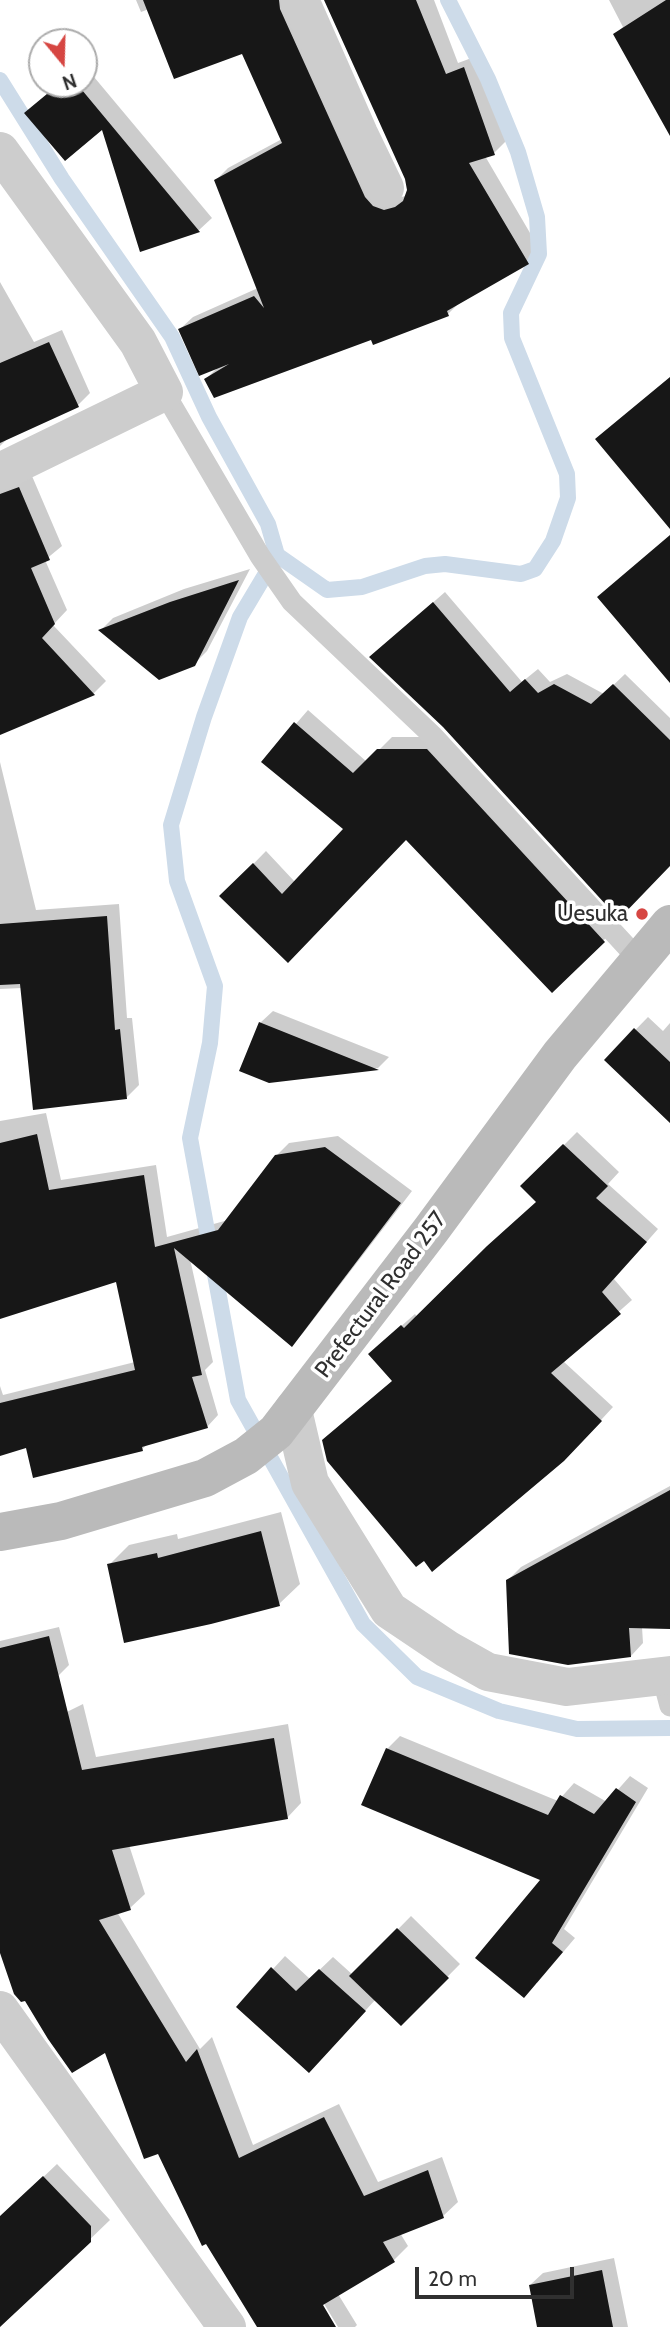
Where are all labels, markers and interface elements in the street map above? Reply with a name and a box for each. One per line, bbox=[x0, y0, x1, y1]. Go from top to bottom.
north arrow bbox=[28, 28, 98, 98]
text: N bbox=[59, 68, 79, 94]
place label: Uesuka bbox=[557, 900, 628, 928]
marker: Uesuka bbox=[634, 906, 650, 922]
street label: Prefectural Road 257 bbox=[309, 1206, 453, 1384]
scale bar bbox=[418, 2254, 577, 2298]
text: 20 m bbox=[428, 2266, 477, 2291]

